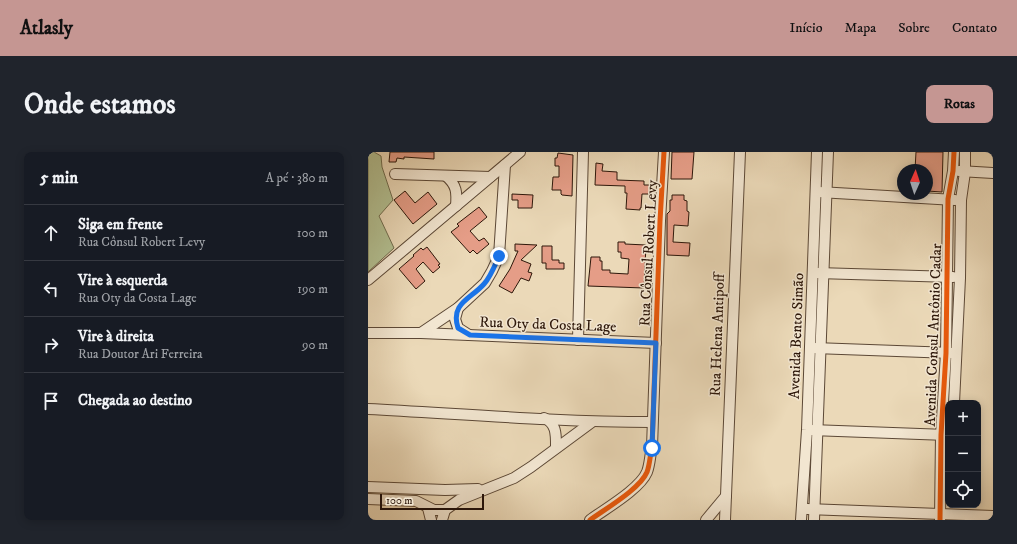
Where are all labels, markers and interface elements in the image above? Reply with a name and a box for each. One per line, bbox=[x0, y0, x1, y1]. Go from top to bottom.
text: Atlasly bbox=[20, 17, 73, 40]
text: Início bbox=[789, 19, 823, 37]
text: Mapa bbox=[845, 19, 876, 37]
text: Sobre bbox=[898, 19, 930, 37]
text: Contato bbox=[952, 19, 997, 37]
button: Rotas bbox=[926, 85, 993, 123]
text: Onde estamos bbox=[24, 87, 176, 122]
north arrow bbox=[897, 164, 933, 200]
text: 5 min bbox=[40, 167, 78, 189]
text: A pé · 380 m bbox=[265, 170, 328, 186]
street label: Rua Cônsul Robert Levy bbox=[635, 178, 662, 327]
text: Siga em frente bbox=[78, 215, 163, 234]
icon: ahead bbox=[40, 222, 62, 244]
text: 100 m bbox=[297, 225, 328, 241]
text: Rua Cônsul Robert Levy bbox=[78, 234, 205, 250]
street label: Avenida Consul Antônio Cadar bbox=[921, 243, 946, 427]
route end bbox=[490, 247, 508, 265]
text: Vire à esquerda bbox=[78, 271, 167, 290]
street label: Rua Helena Antipoff bbox=[706, 271, 729, 397]
street label: Avenida Bento Simão bbox=[785, 273, 808, 399]
icon: left bbox=[40, 278, 62, 300]
text: 190 m bbox=[297, 281, 328, 297]
text: Rua Oty da Costa Lage bbox=[78, 290, 197, 306]
street label: Rua Oty da Costa Lage bbox=[479, 313, 617, 336]
text: Vire à direita bbox=[78, 327, 154, 346]
icon: right bbox=[40, 334, 62, 356]
text: 90 m bbox=[302, 337, 328, 353]
text: Rua Doutor Ari Ferreira bbox=[78, 346, 203, 362]
icon: arrive bbox=[40, 390, 62, 412]
text: Chegada ao destino bbox=[78, 391, 192, 410]
map controls bbox=[945, 400, 981, 508]
button: + bbox=[945, 400, 981, 436]
button: − bbox=[945, 436, 981, 472]
route start bbox=[643, 439, 661, 457]
button: locate bbox=[945, 472, 981, 508]
scale bar bbox=[380, 492, 484, 511]
text: 100 m bbox=[386, 494, 412, 508]

